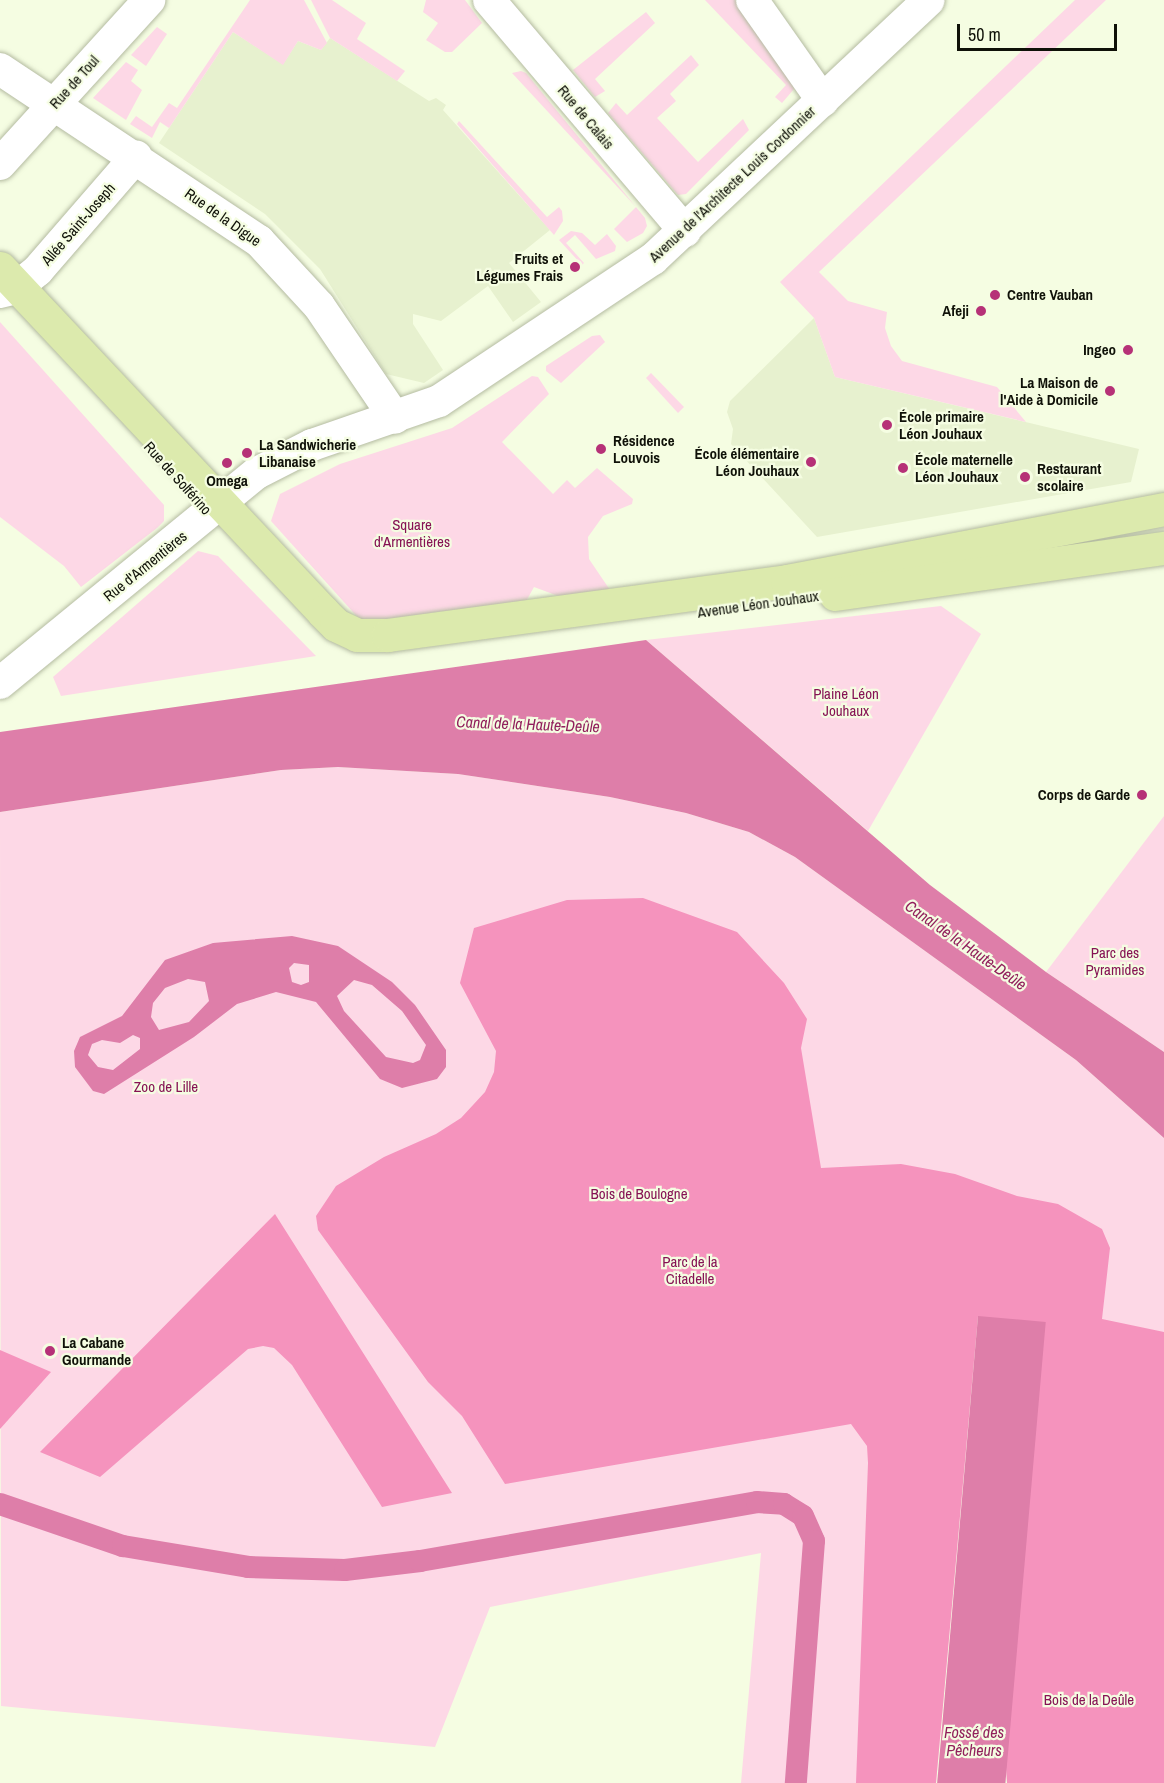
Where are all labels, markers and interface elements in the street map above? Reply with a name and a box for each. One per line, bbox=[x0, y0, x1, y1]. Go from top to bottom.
scale bar bbox=[960, 12, 1120, 50]
text: 50 m bbox=[968, 22, 1001, 47]
street label: Rue de Toul bbox=[45, 52, 103, 112]
street label: Rue de Calais bbox=[554, 81, 618, 153]
street label: Avenue de l'Architecte Louis Cordonnier bbox=[645, 102, 819, 266]
street label: Allée Saint-Joseph bbox=[37, 179, 119, 269]
street label: Rue de la Digue bbox=[181, 184, 265, 250]
place label: Fruits et Légumes Frais bbox=[476, 249, 563, 284]
marker: Fruits et Légumes Frais bbox=[568, 260, 582, 274]
place label: Centre Vauban bbox=[1007, 286, 1093, 304]
marker: Centre Vauban bbox=[988, 288, 1002, 302]
place label: Afeji bbox=[942, 302, 969, 320]
marker: Afeji bbox=[974, 304, 988, 318]
place label: Ingeo bbox=[1083, 341, 1116, 359]
marker: Ingeo bbox=[1121, 343, 1135, 357]
place label: La Maison de l'Aide à Domicile bbox=[1000, 373, 1098, 408]
marker: La Maison de l'Aide à Domicile bbox=[1103, 384, 1117, 398]
place label: École primaire Léon Jouhaux bbox=[899, 407, 984, 442]
marker: École primaire Léon Jouhaux bbox=[880, 418, 894, 432]
place label: Résidence Louvois bbox=[613, 431, 675, 466]
place label: La Sandwicherie Libanaise bbox=[259, 435, 356, 470]
street label: Rue de Solférino bbox=[140, 438, 216, 518]
marker: Résidence Louvois bbox=[594, 442, 608, 456]
place label: École élémentaire Léon Jouhaux bbox=[694, 444, 799, 479]
marker: La Sandwicherie Libanaise bbox=[240, 446, 254, 460]
place label: École maternelle Léon Jouhaux bbox=[915, 450, 1013, 485]
marker: École élémentaire Léon Jouhaux bbox=[804, 455, 818, 469]
marker: Omega bbox=[220, 456, 234, 470]
place label: Restaurant scolaire bbox=[1037, 459, 1101, 494]
marker: École maternelle Léon Jouhaux bbox=[896, 461, 910, 475]
marker: Restaurant scolaire bbox=[1018, 470, 1032, 484]
place label: Omega bbox=[206, 472, 248, 490]
park label: Square d'Armentières bbox=[374, 515, 450, 550]
street label: Rue d'Armentières bbox=[100, 527, 190, 605]
street label: Avenue Léon Jouhaux bbox=[696, 587, 820, 621]
park label: Plaine Léon Jouhaux bbox=[813, 684, 879, 719]
water label: Canal de la Haute-Deûle bbox=[456, 712, 600, 736]
place label: Corps de Garde bbox=[1038, 786, 1130, 804]
marker: Corps de Garde bbox=[1135, 788, 1149, 802]
water label: Canal de la Haute-Deûle bbox=[902, 896, 1030, 994]
park label: Parc des Pyramides bbox=[1086, 943, 1144, 978]
park label: Zoo de Lille bbox=[134, 1078, 198, 1096]
park label: Bois de Boulogne bbox=[590, 1185, 688, 1203]
park label: Parc de la Citadelle bbox=[662, 1252, 718, 1287]
place label: La Cabane Gourmande bbox=[62, 1333, 131, 1368]
marker: La Cabane Gourmande bbox=[43, 1344, 57, 1358]
park label: Bois de la Deûle bbox=[1044, 1691, 1134, 1709]
water label: Fossé des Pêcheurs bbox=[944, 1722, 1004, 1760]

